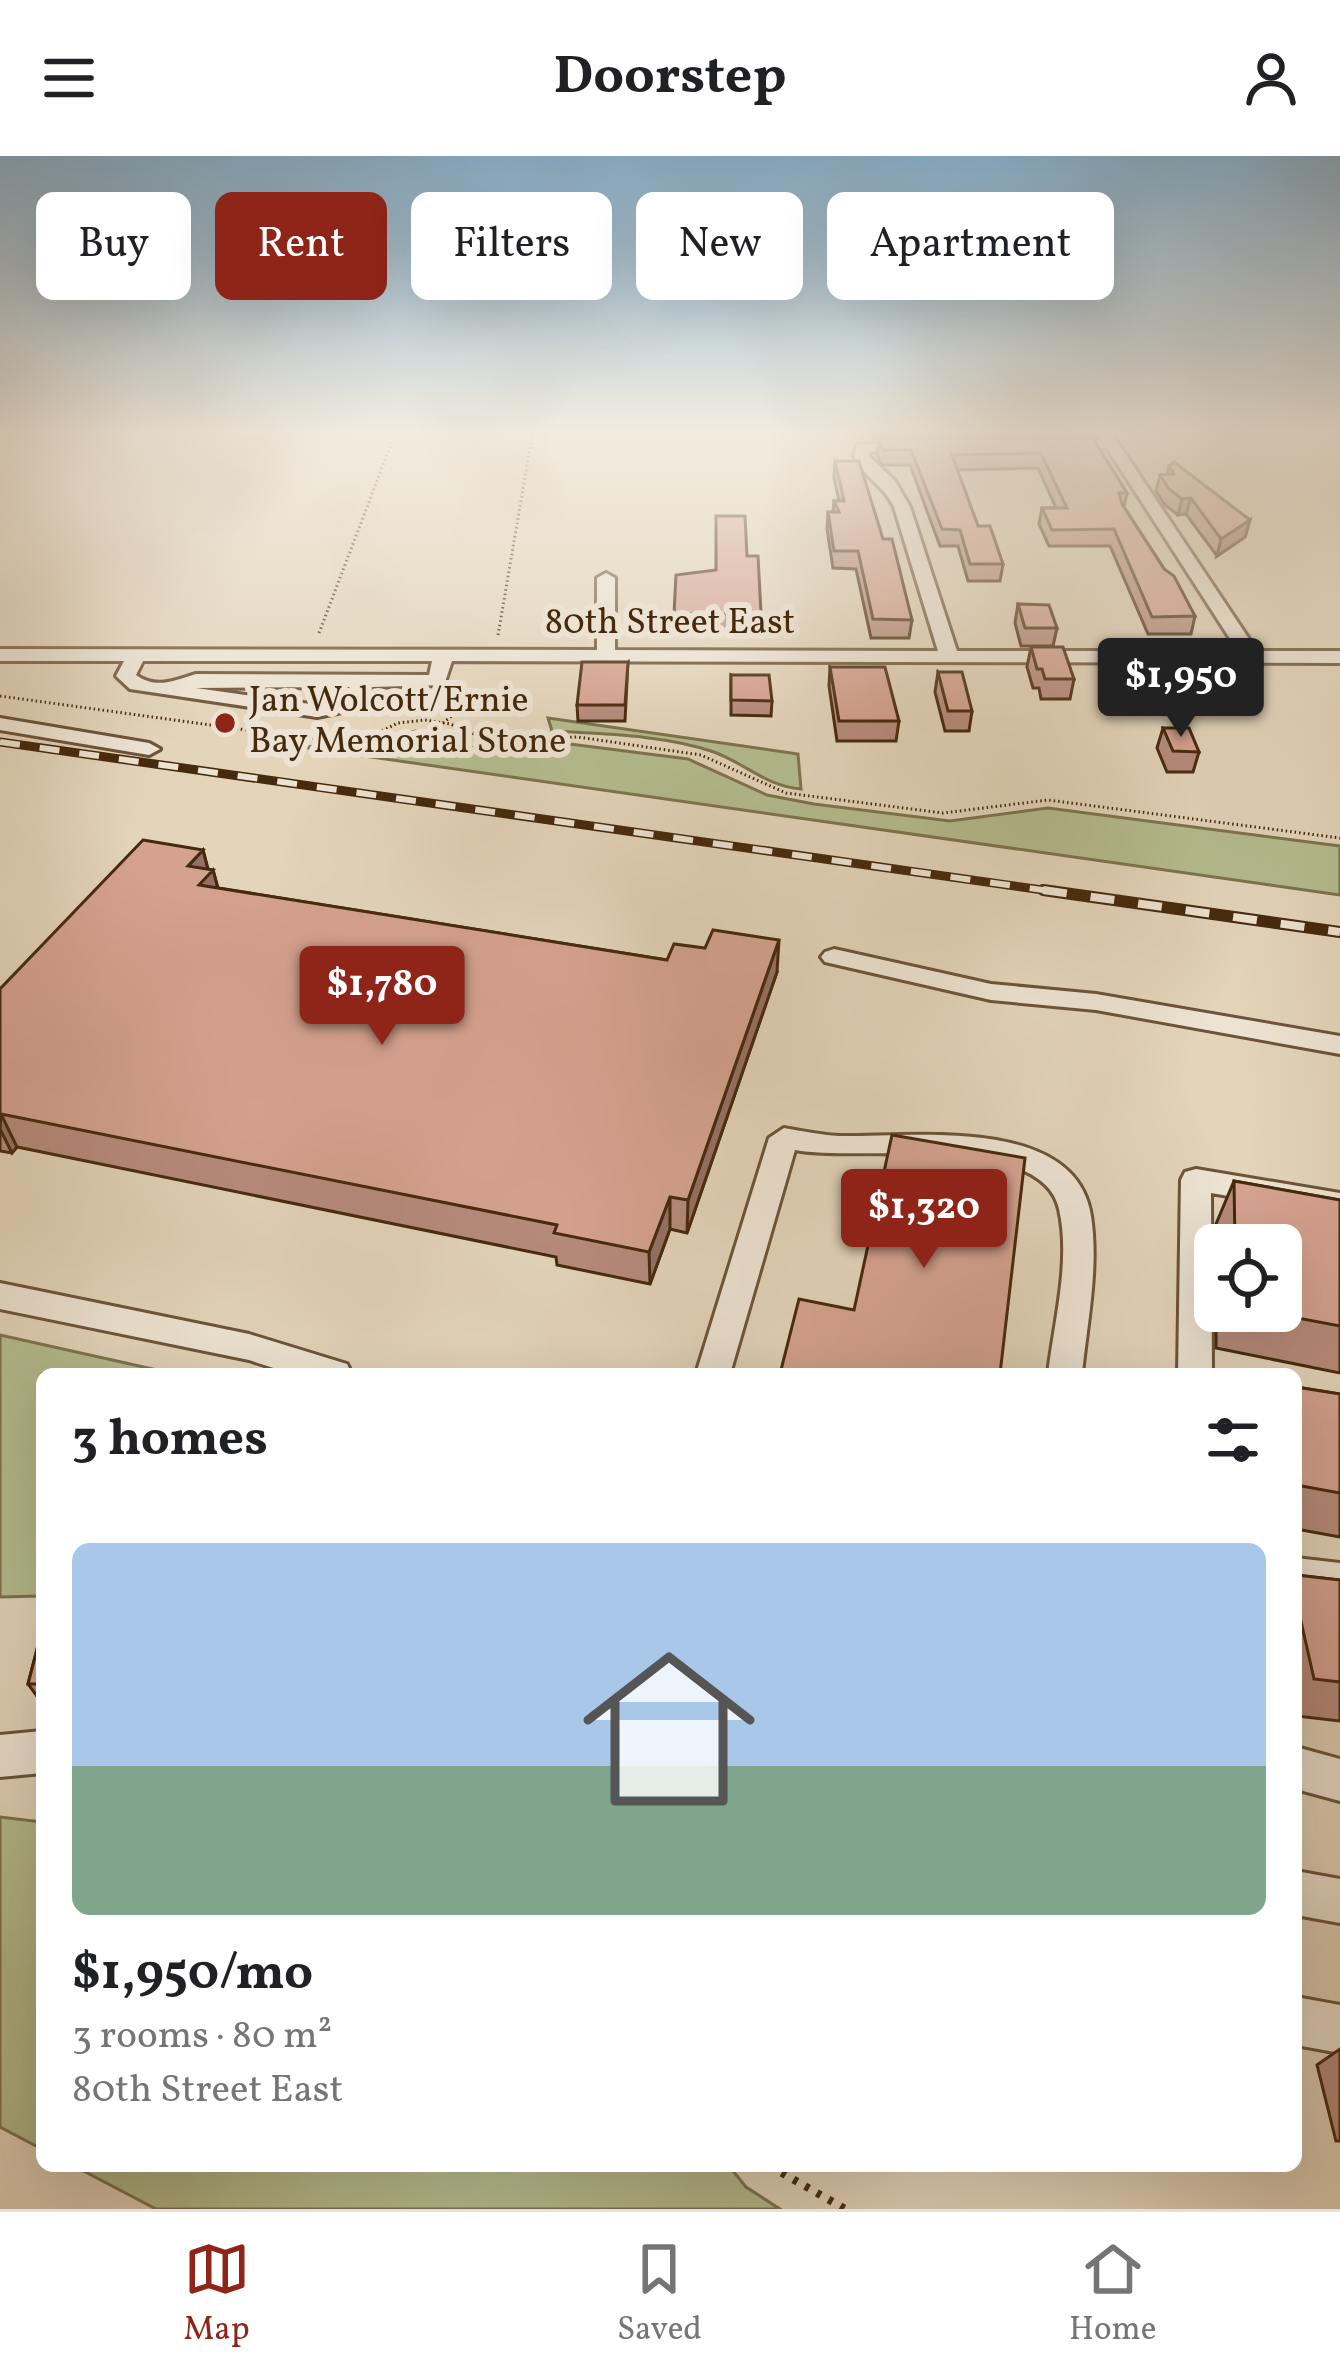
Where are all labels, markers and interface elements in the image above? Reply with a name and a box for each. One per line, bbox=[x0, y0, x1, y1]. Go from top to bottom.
text: Doorstep bbox=[554, 41, 786, 116]
icon: menu bbox=[36, 45, 102, 111]
icon: person bbox=[1238, 45, 1304, 111]
chip: Buy bbox=[36, 192, 191, 300]
chip: Rent bbox=[215, 192, 387, 300]
chip: Filters bbox=[411, 192, 612, 300]
chip: New bbox=[636, 192, 803, 300]
chip: Apartment bbox=[827, 192, 1114, 300]
street label: 80th Street East bbox=[545, 599, 795, 649]
pin: $1,950 bbox=[1083, 638, 1279, 740]
text: $1,950 bbox=[1125, 650, 1237, 704]
place label: Jan Wolcott/Ernie Bay Memorial Stone bbox=[249, 677, 566, 768]
marker: Jan Wolcott/Ernie Bay Memorial Stone bbox=[212, 710, 238, 736]
pin: $1,780 bbox=[284, 946, 480, 1048]
text: $1,780 bbox=[327, 958, 437, 1012]
pin: $1,320 bbox=[826, 1169, 1022, 1271]
text: $1,320 bbox=[868, 1181, 980, 1235]
map controls bbox=[1194, 1224, 1302, 1332]
button: locate bbox=[1194, 1224, 1302, 1332]
text: 3 homes bbox=[72, 1405, 268, 1476]
icon: filters bbox=[1200, 1407, 1266, 1473]
icon: home bbox=[561, 1621, 777, 1837]
text: $1,950/mo bbox=[72, 1939, 313, 2010]
text: 3 rooms · 80 m² bbox=[72, 2010, 332, 2064]
text: 80th Street East bbox=[72, 2064, 343, 2118]
tab: Map bbox=[184, 2236, 250, 2354]
tab: Saved bbox=[617, 2236, 702, 2354]
tab: Home bbox=[1069, 2236, 1156, 2354]

